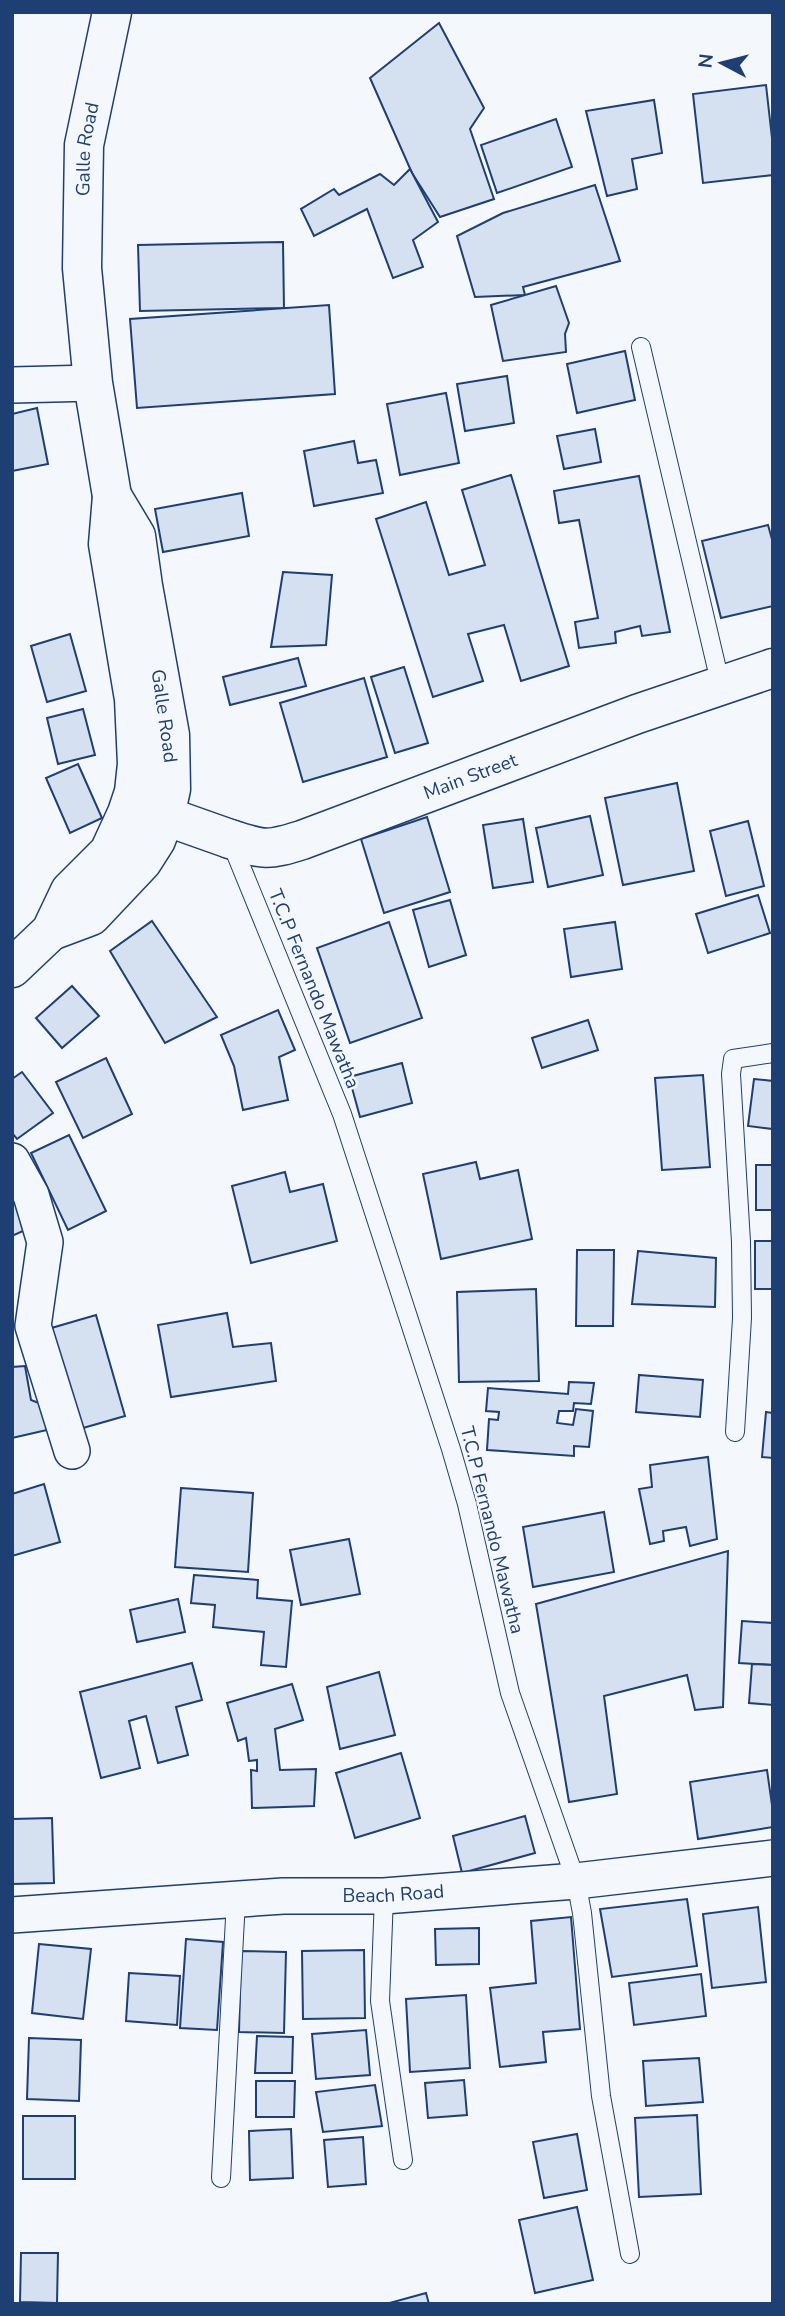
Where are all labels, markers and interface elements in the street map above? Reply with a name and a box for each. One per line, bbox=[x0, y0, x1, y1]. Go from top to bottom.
north arrow bbox=[687, 28, 757, 98]
text: N bbox=[692, 52, 720, 70]
street label: Galle Road bbox=[70, 100, 106, 196]
street label: Galle Road bbox=[145, 668, 183, 764]
street label: Main Street bbox=[420, 747, 521, 806]
street label: T.C.P Fernando Mawatha bbox=[262, 885, 366, 1093]
street label: T.C.P Fernando Mawatha bbox=[454, 1424, 530, 1636]
street label: Beach Road bbox=[342, 1878, 445, 1909]

